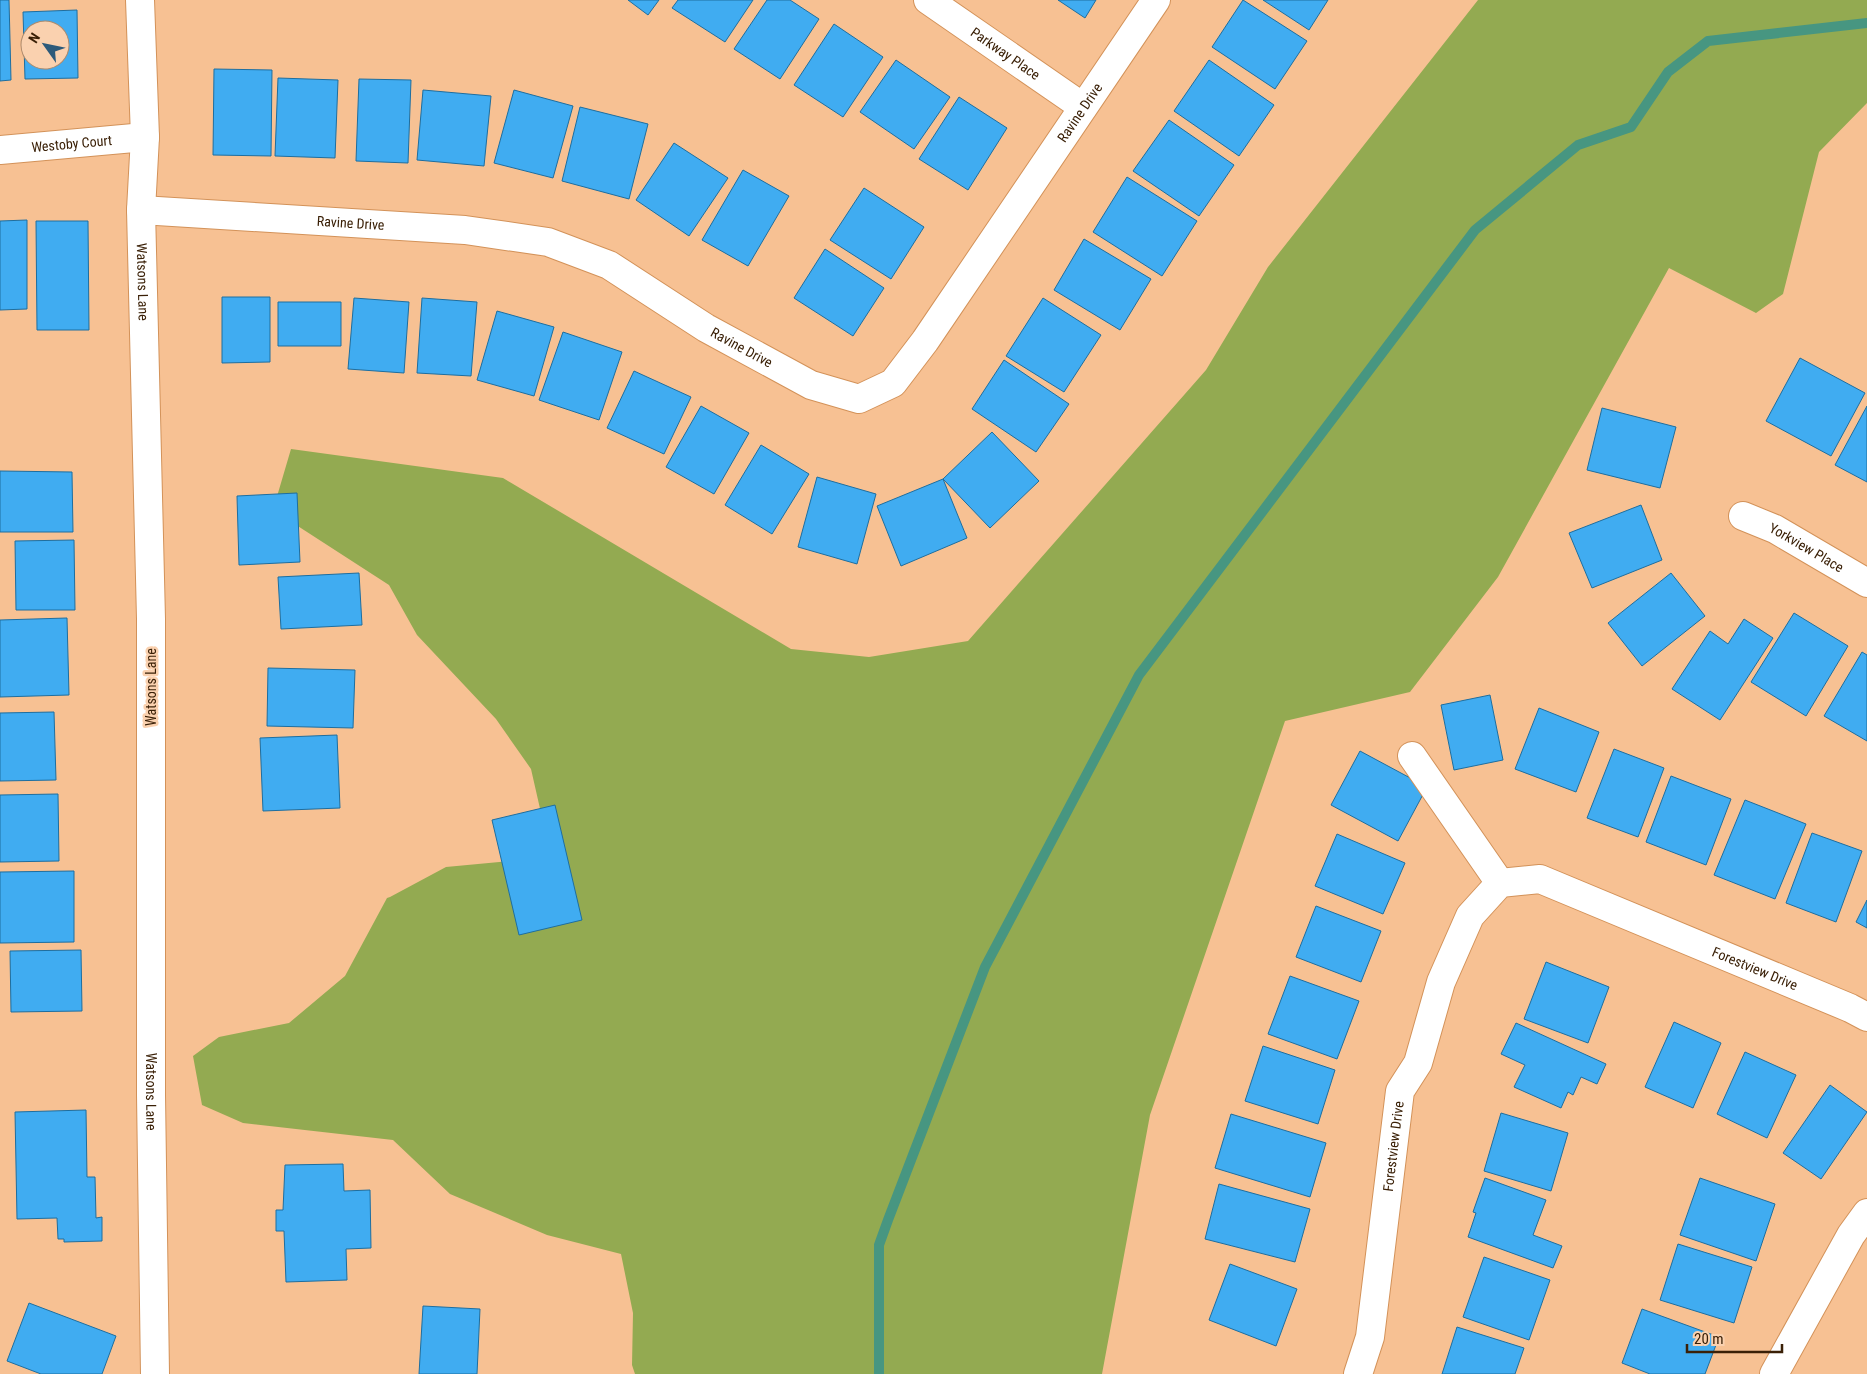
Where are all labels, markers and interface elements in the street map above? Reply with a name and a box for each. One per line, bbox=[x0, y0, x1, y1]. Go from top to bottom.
north arrow bbox=[20, 20, 70, 70]
street label: Parkway Place bbox=[968, 24, 1043, 83]
text: N bbox=[25, 30, 43, 46]
street label: Ravine Drive bbox=[1054, 80, 1106, 145]
street label: Westoby Court bbox=[31, 132, 113, 155]
street label: Ravine Drive bbox=[316, 213, 385, 233]
street label: Watsons Lane bbox=[134, 243, 152, 321]
street label: Ravine Drive bbox=[708, 324, 776, 371]
street label: Yorkview Place bbox=[1767, 520, 1847, 576]
street label: Watsons Lane bbox=[143, 648, 159, 726]
street label: Forestview Drive bbox=[1710, 944, 1800, 994]
street label: Watsons Lane bbox=[143, 1053, 160, 1131]
street label: Forestview Drive bbox=[1380, 1100, 1407, 1192]
scale bar bbox=[1687, 1322, 1782, 1354]
text: 20 m bbox=[1694, 1330, 1724, 1348]

